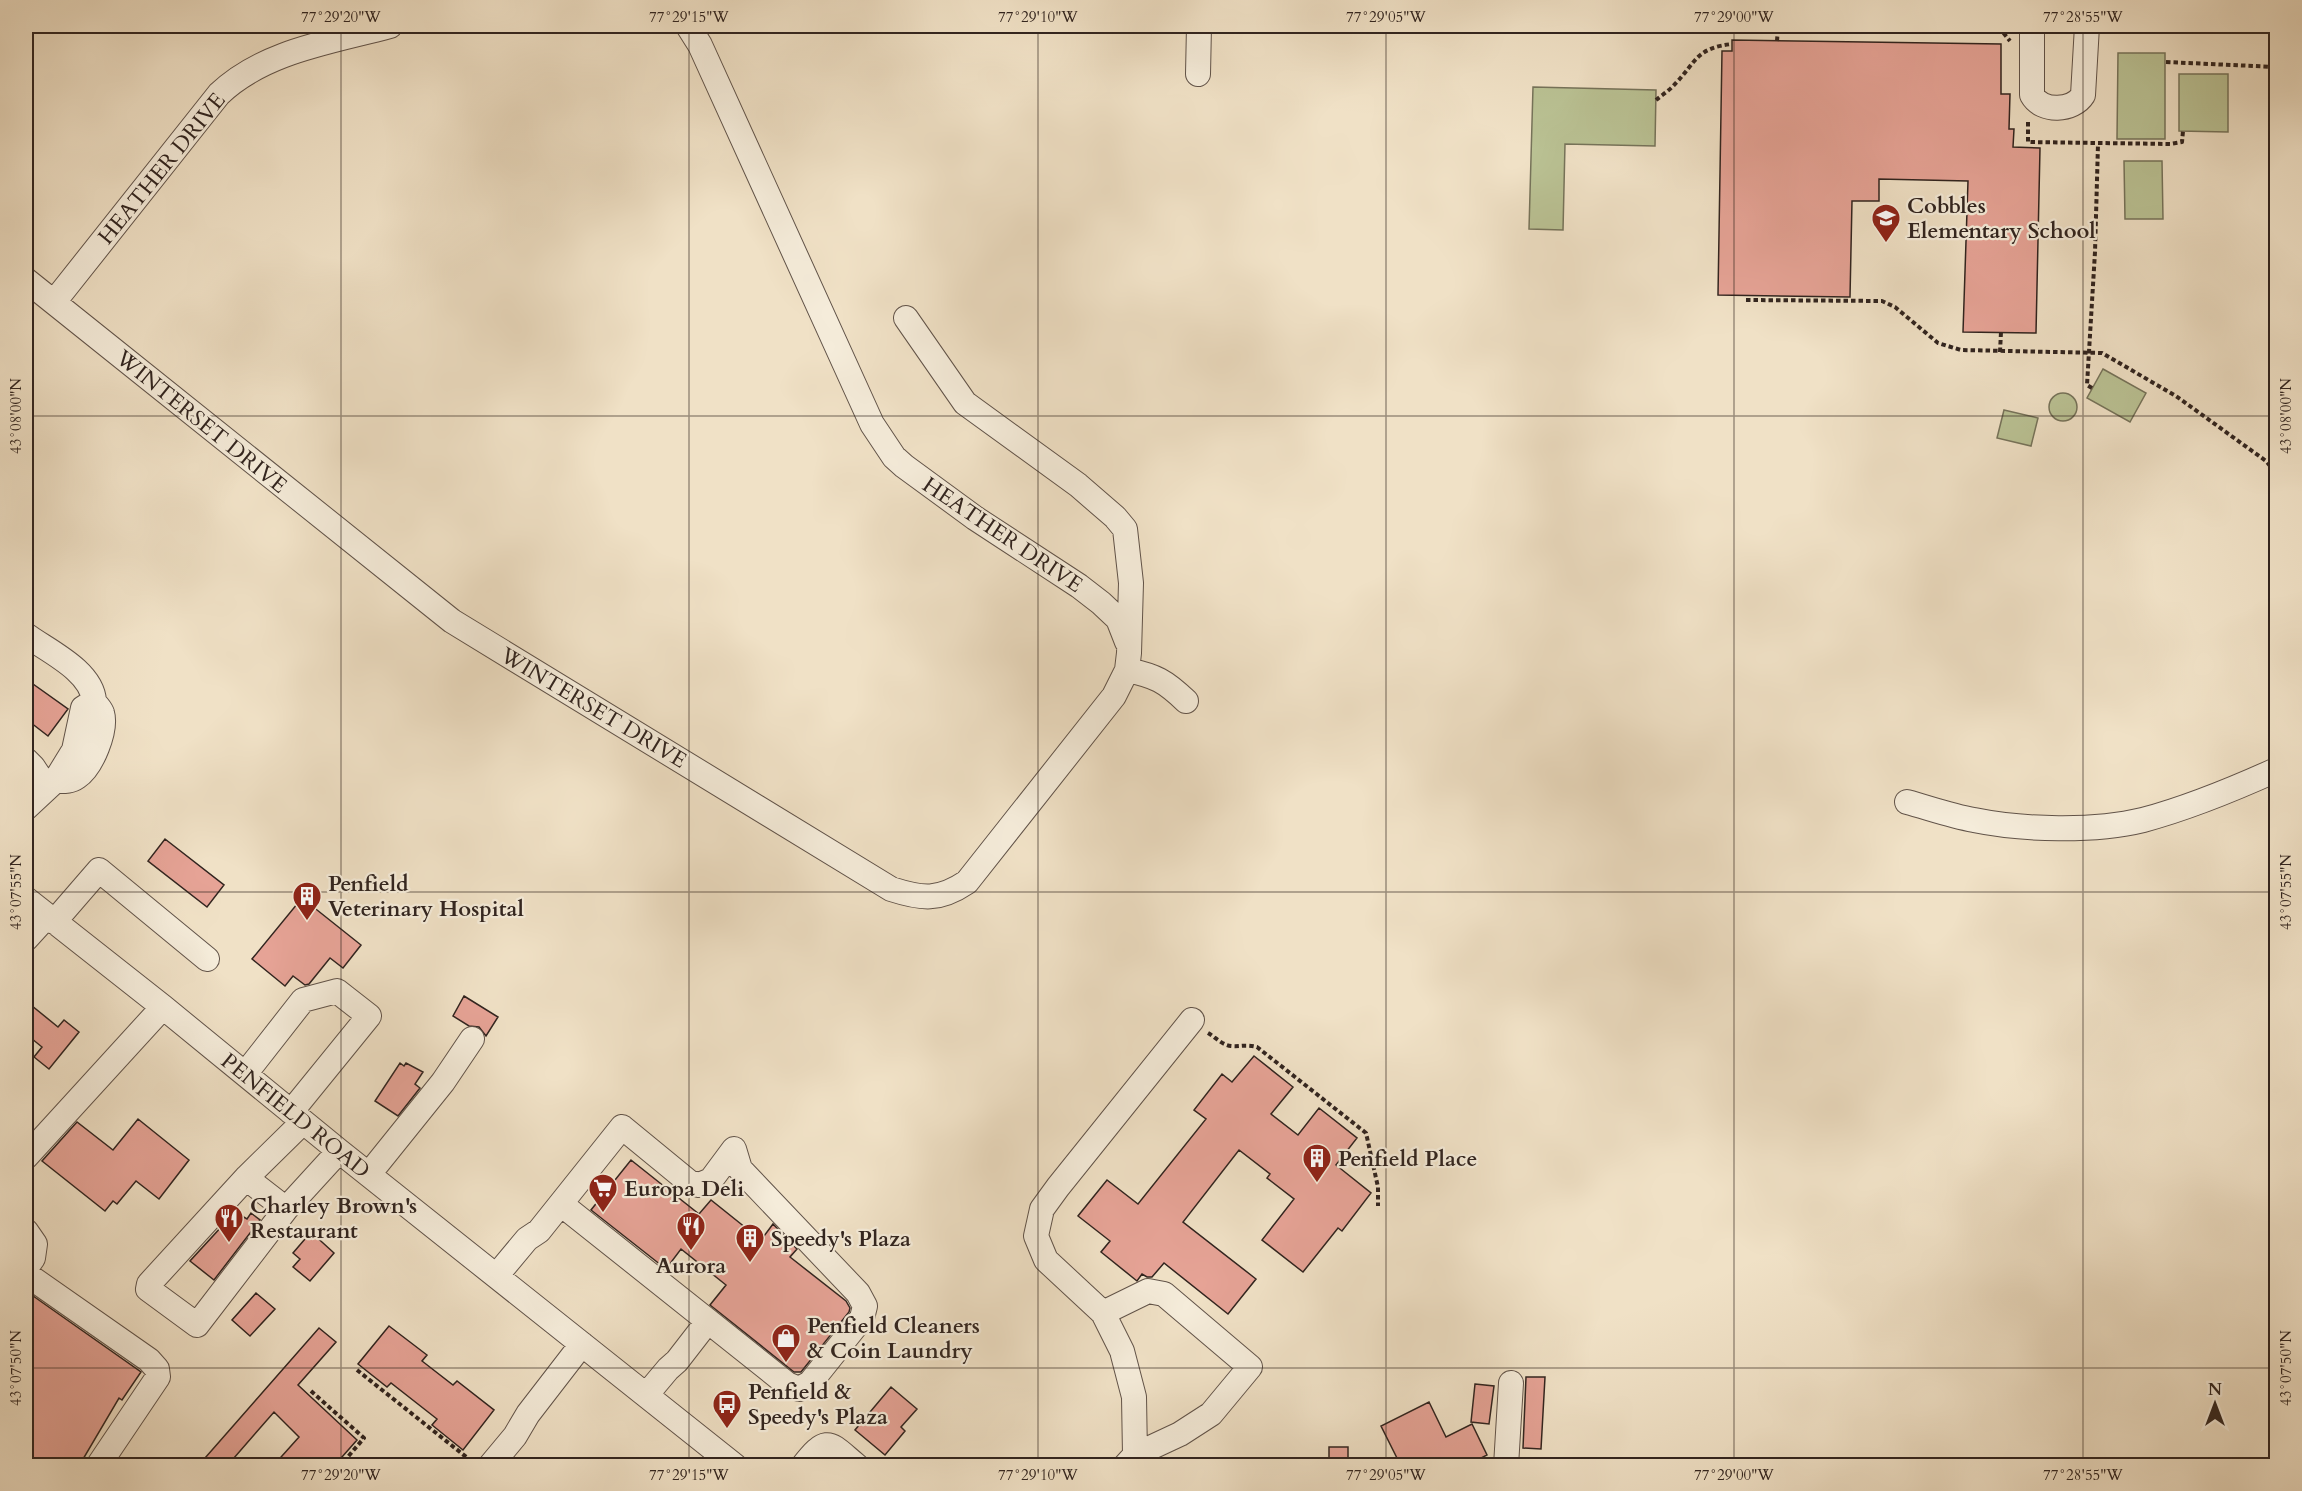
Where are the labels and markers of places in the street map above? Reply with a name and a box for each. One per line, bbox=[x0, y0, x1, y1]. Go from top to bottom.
place label: Cobbles Elementary School bbox=[1907, 191, 2096, 246]
school or university icon: Cobbles Elementary School bbox=[1870, 202, 1902, 244]
place label: Penfield Veterinary Hospital bbox=[328, 869, 525, 924]
building icon: Penfield Veterinary Hospital bbox=[291, 880, 323, 922]
building icon: Penfield Place bbox=[1301, 1142, 1333, 1184]
place label: Penfield Place bbox=[1338, 1144, 1477, 1174]
supermarket icon: Europa Deli bbox=[587, 1172, 619, 1214]
place label: Europa Deli bbox=[624, 1174, 744, 1204]
place label: Charley Brown's Restaurant bbox=[250, 1191, 417, 1246]
restaurant icon: Charley Brown's Restaurant bbox=[213, 1202, 245, 1244]
restaurant icon: Aurora bbox=[675, 1210, 707, 1252]
building icon: Speedy's Plaza bbox=[734, 1222, 766, 1264]
place label: Speedy's Plaza bbox=[771, 1224, 911, 1254]
place label: Aurora bbox=[656, 1251, 726, 1281]
place label: Penfield Cleaners & Coin Laundry bbox=[807, 1311, 980, 1366]
shop icon: Penfield Cleaners & Coin Laundry bbox=[770, 1322, 802, 1364]
place label: Penfield & Speedy's Plaza bbox=[748, 1377, 888, 1432]
bus stop icon: Penfield & Speedy's Plaza bbox=[711, 1388, 743, 1430]

